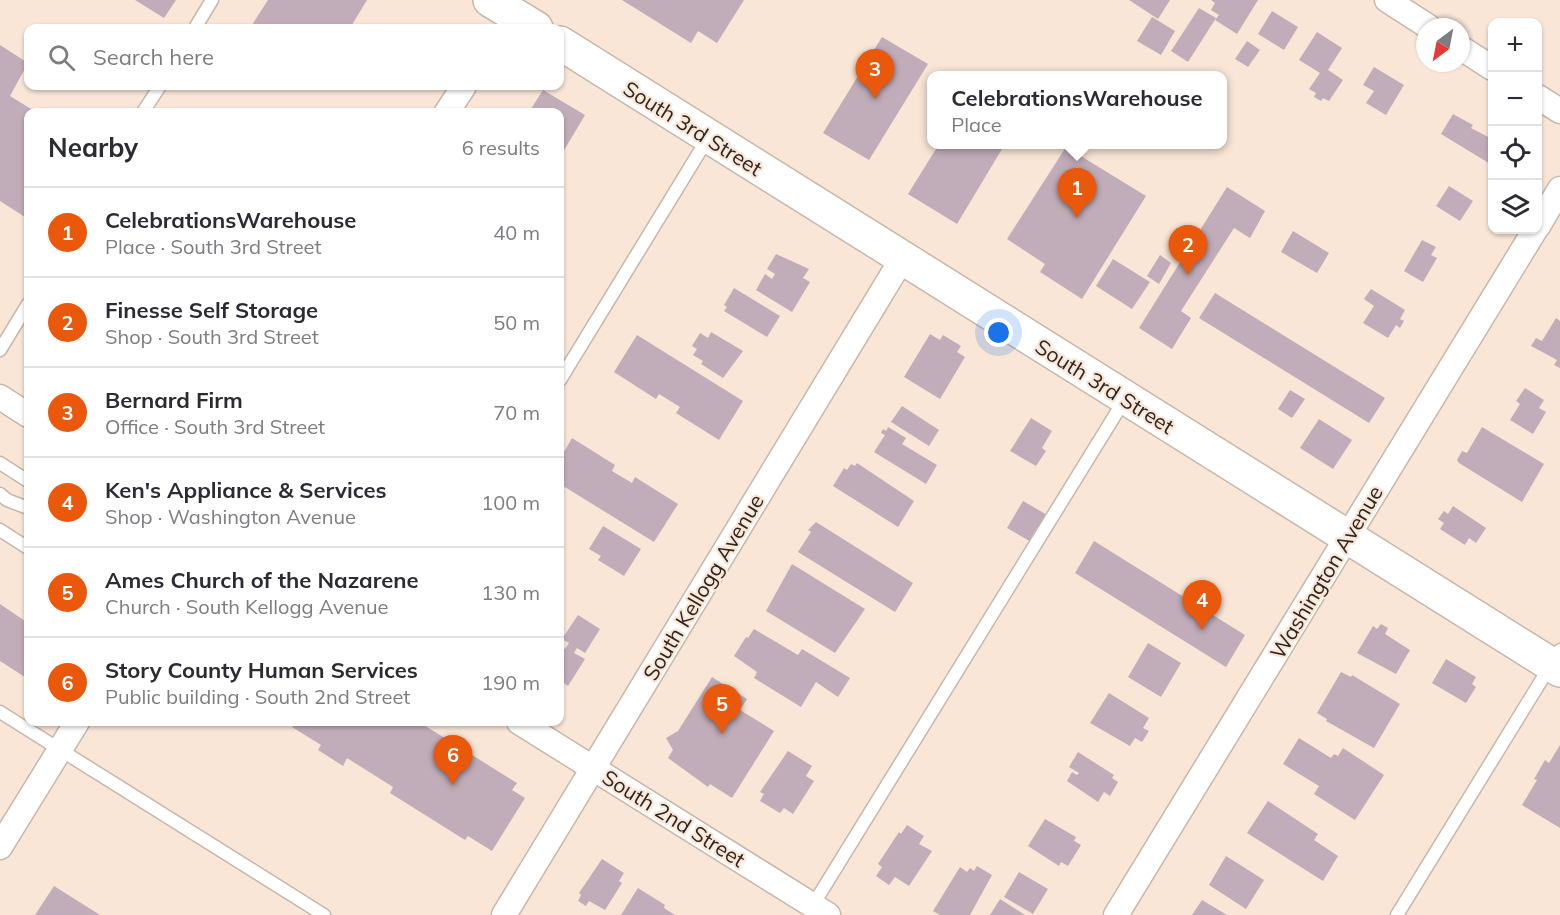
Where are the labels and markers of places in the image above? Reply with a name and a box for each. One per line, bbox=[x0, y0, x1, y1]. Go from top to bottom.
pin: 3 bbox=[856, 50, 894, 99]
pin: 1 bbox=[1058, 168, 1096, 218]
pin: 2 bbox=[1168, 226, 1208, 275]
pin: 4 bbox=[1182, 580, 1222, 630]
pin: 5 bbox=[702, 684, 742, 734]
pin: 6 bbox=[434, 736, 472, 785]

